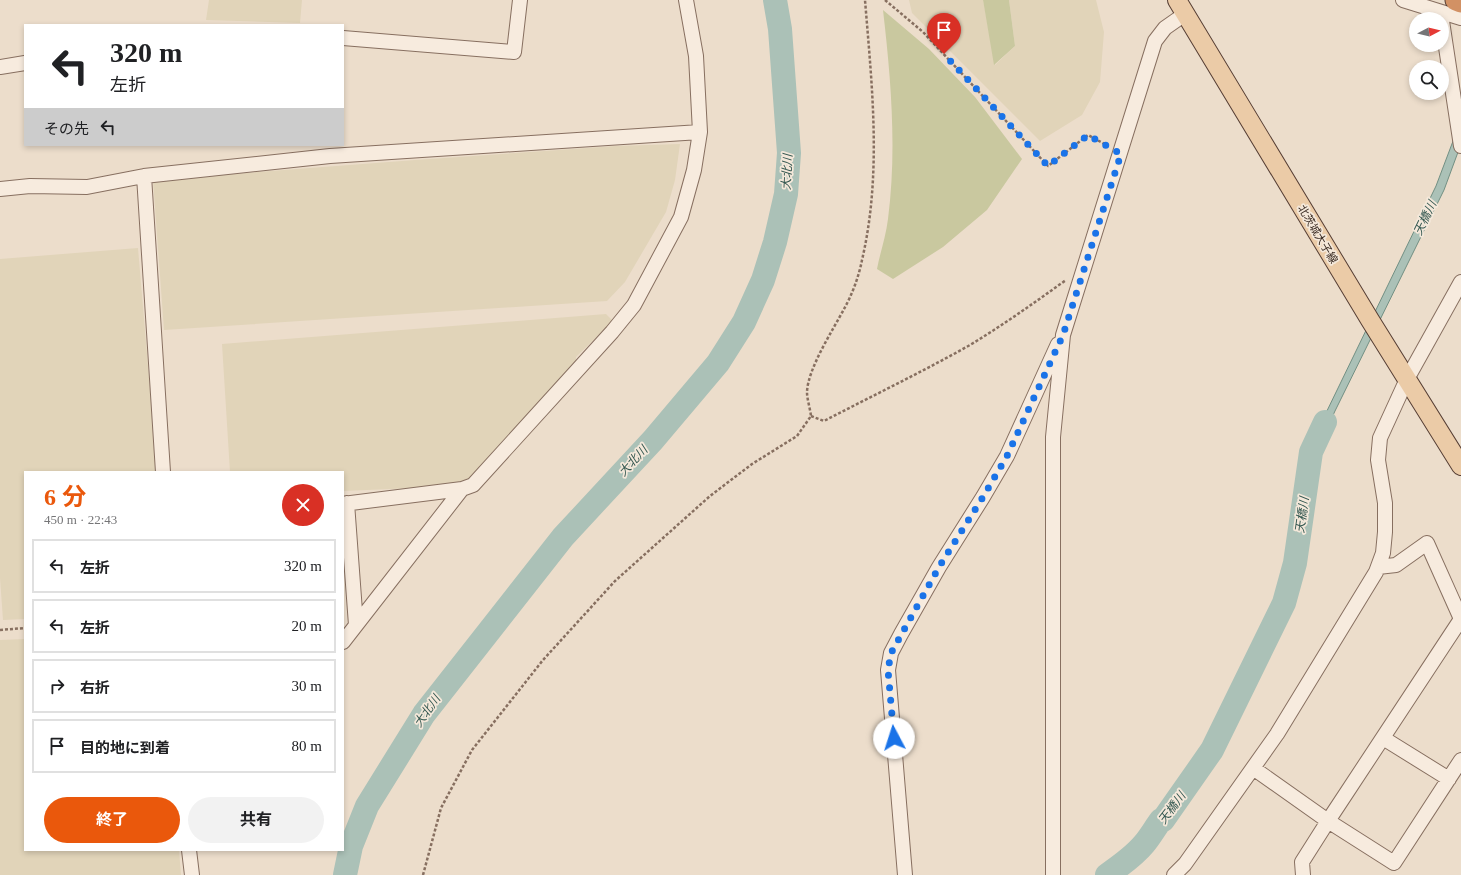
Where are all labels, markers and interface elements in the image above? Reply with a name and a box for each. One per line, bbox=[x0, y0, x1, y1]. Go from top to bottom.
north arrow bbox=[1409, 12, 1449, 52]
map controls bbox=[1409, 12, 1449, 100]
pin bbox=[927, 13, 961, 54]
icon: arrive bbox=[933, 19, 955, 41]
text: 320 m bbox=[110, 37, 182, 68]
icon: left bbox=[44, 40, 96, 92]
button: search bbox=[1409, 60, 1449, 100]
text: 左折 bbox=[110, 75, 146, 95]
icon: left bbox=[97, 116, 119, 138]
text: その先 bbox=[44, 121, 89, 137]
water label: 大北川 bbox=[779, 152, 795, 190]
water label: 天橋川 bbox=[1411, 197, 1440, 237]
street label: 北茨城大子線 bbox=[1296, 203, 1340, 265]
water label: 大北川 bbox=[616, 442, 652, 479]
text: 6 分 bbox=[44, 484, 86, 510]
button: close bbox=[282, 484, 324, 526]
water label: 天橋川 bbox=[1293, 494, 1312, 534]
text: 450 m · 22:43 bbox=[44, 512, 117, 527]
icon: left bbox=[46, 555, 68, 577]
text: 320 m bbox=[284, 558, 322, 574]
text: 左折 bbox=[80, 560, 110, 576]
icon: left bbox=[46, 615, 68, 637]
text: 20 m bbox=[292, 618, 322, 634]
text: 左折 bbox=[80, 620, 110, 636]
icon: right bbox=[46, 675, 68, 697]
text: 30 m bbox=[292, 678, 322, 694]
text: 右折 bbox=[80, 680, 110, 696]
water label: 大北川 bbox=[411, 691, 444, 730]
position arrow bbox=[873, 717, 915, 759]
icon: arrive bbox=[46, 735, 68, 757]
text: 80 m bbox=[292, 738, 322, 754]
text: 目的地に到着 bbox=[80, 740, 170, 756]
water label: 天橋川 bbox=[1156, 788, 1190, 827]
button: 終了 bbox=[44, 797, 180, 843]
button: 共有 bbox=[188, 797, 324, 843]

